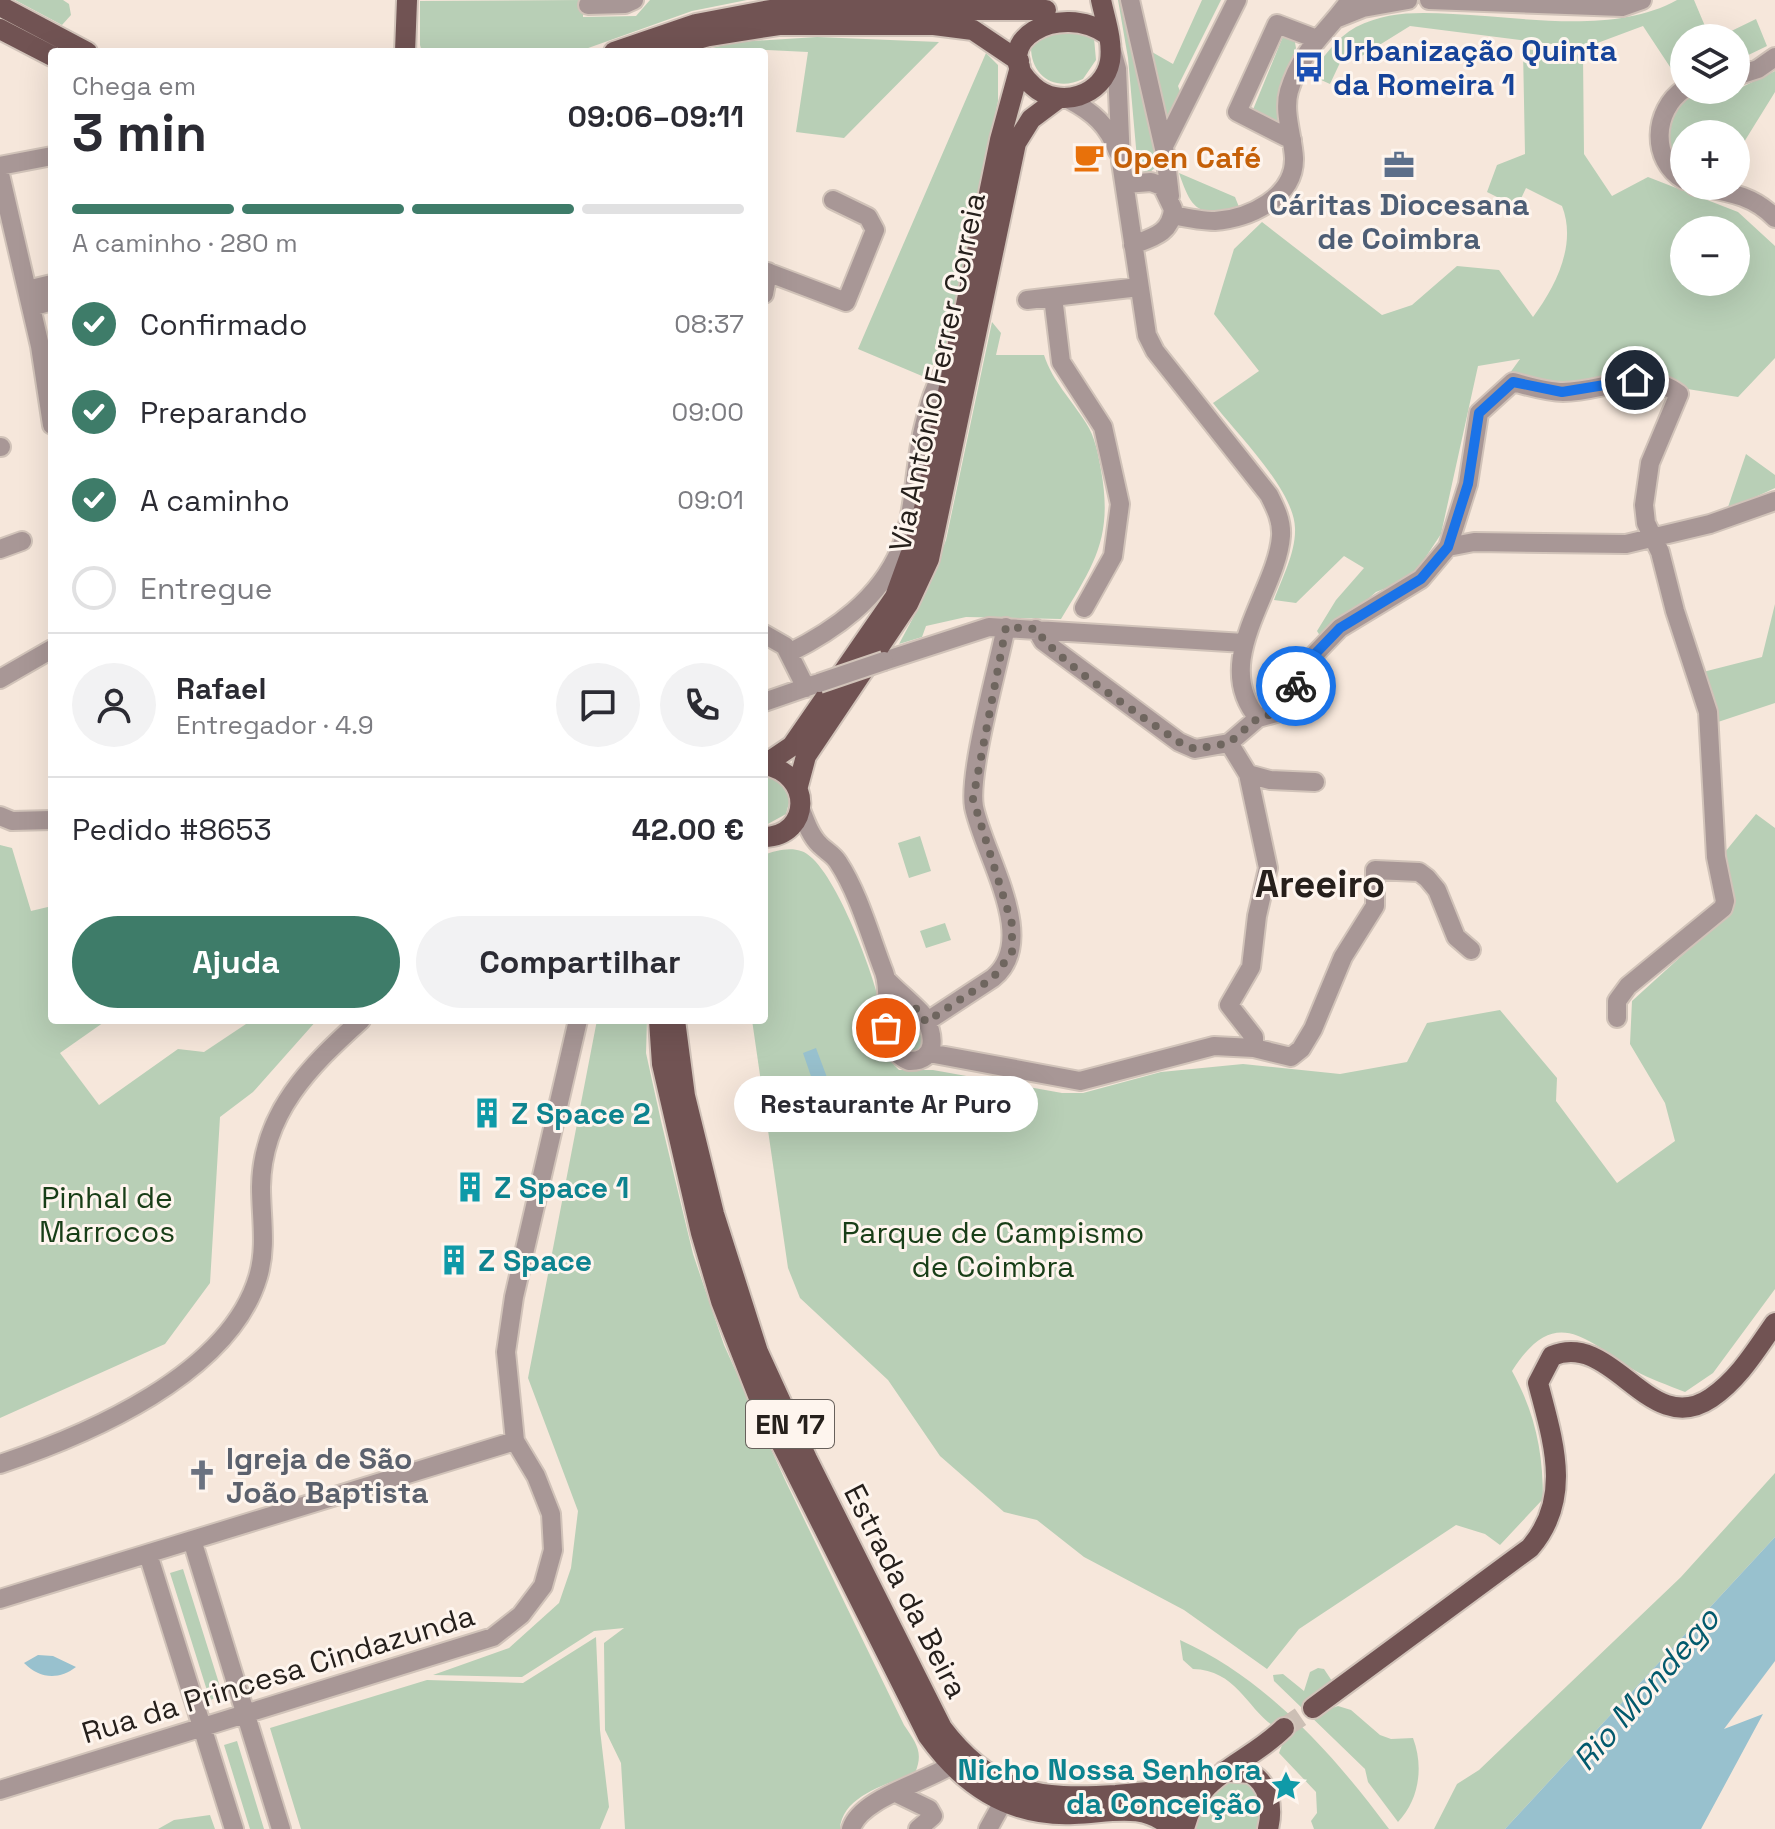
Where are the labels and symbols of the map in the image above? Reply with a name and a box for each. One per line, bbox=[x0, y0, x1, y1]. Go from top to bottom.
place label: Urbanização Quinta da Romeira 1 bbox=[1333, 31, 1617, 104]
bus stop icon: Urbanização Quinta da Romeira 1 bbox=[1292, 50, 1326, 84]
place label: Open Café bbox=[1113, 138, 1261, 177]
cafe icon: Open Café bbox=[1072, 140, 1106, 174]
office icon: Cáritas Diocesana de Coimbra bbox=[1382, 148, 1416, 182]
place label: Cáritas Diocesana de Coimbra bbox=[1269, 185, 1529, 258]
street label: Via António Ferrer Correia bbox=[880, 189, 994, 555]
pin bbox=[1601, 346, 1669, 414]
courier bbox=[1256, 646, 1336, 726]
district label: Areeiro bbox=[1255, 860, 1385, 908]
pin bbox=[852, 994, 920, 1062]
callout: Restaurante Ar Puro bbox=[734, 1076, 1038, 1132]
place label: Z Space 2 bbox=[511, 1094, 651, 1133]
building icon: Z Space 2 bbox=[470, 1096, 504, 1130]
place label: Z Space 1 bbox=[494, 1168, 629, 1207]
building icon: Z Space 1 bbox=[453, 1170, 487, 1204]
park label: Pinhal de Marrocos bbox=[39, 1178, 175, 1251]
park label: Parque de Campismo de Coimbra bbox=[842, 1213, 1144, 1286]
place label: Z Space bbox=[478, 1241, 592, 1280]
building icon: Z Space bbox=[437, 1243, 471, 1277]
road number: EN 17 bbox=[746, 1400, 834, 1448]
place label: Igreja de São João Baptista bbox=[226, 1439, 429, 1512]
church icon: Igreja de São João Baptista bbox=[185, 1458, 219, 1492]
street label: Estrada da Beira bbox=[835, 1477, 977, 1705]
street label: Rua da Princesa Cindazunda bbox=[77, 1596, 479, 1752]
water label: Rio Mondego bbox=[1564, 1598, 1728, 1779]
place label: Nicho Nossa Senhora da Conceição bbox=[957, 1750, 1262, 1823]
place icon: Nicho Nossa Senhora da Conceição bbox=[1269, 1769, 1303, 1803]

